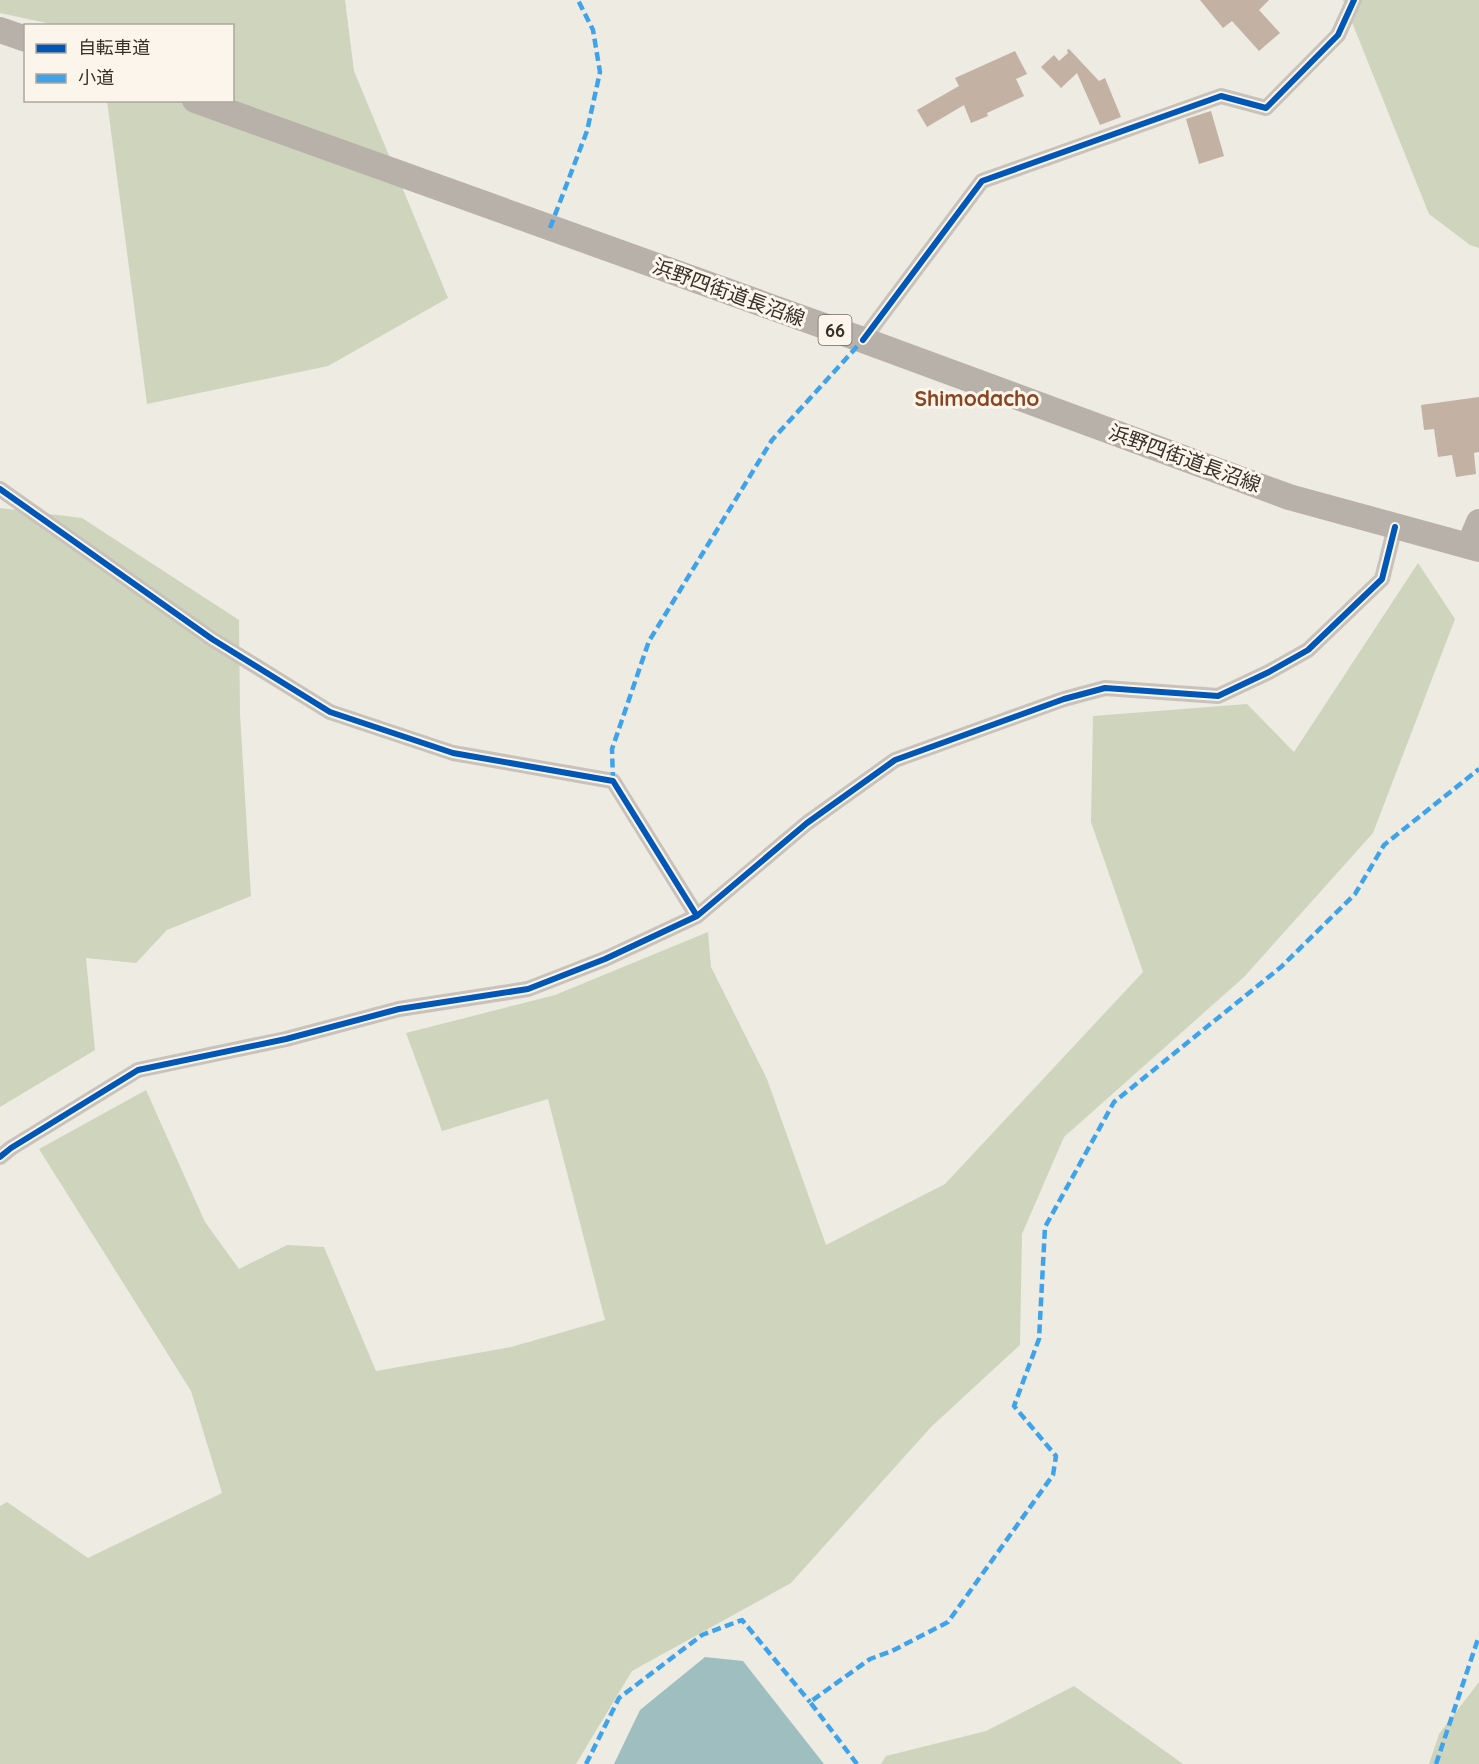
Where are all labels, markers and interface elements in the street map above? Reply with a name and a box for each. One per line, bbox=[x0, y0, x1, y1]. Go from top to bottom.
legend bbox=[24, 24, 234, 102]
text: 自転車道 bbox=[78, 36, 150, 59]
text: 小道 bbox=[78, 66, 114, 89]
street label: 浜野四街道長沼線 bbox=[650, 253, 808, 331]
road number: 66 bbox=[818, 315, 852, 345]
district label: Shimodacho bbox=[915, 385, 1039, 411]
street label: 浜野四街道長沼線 bbox=[1106, 419, 1264, 497]

